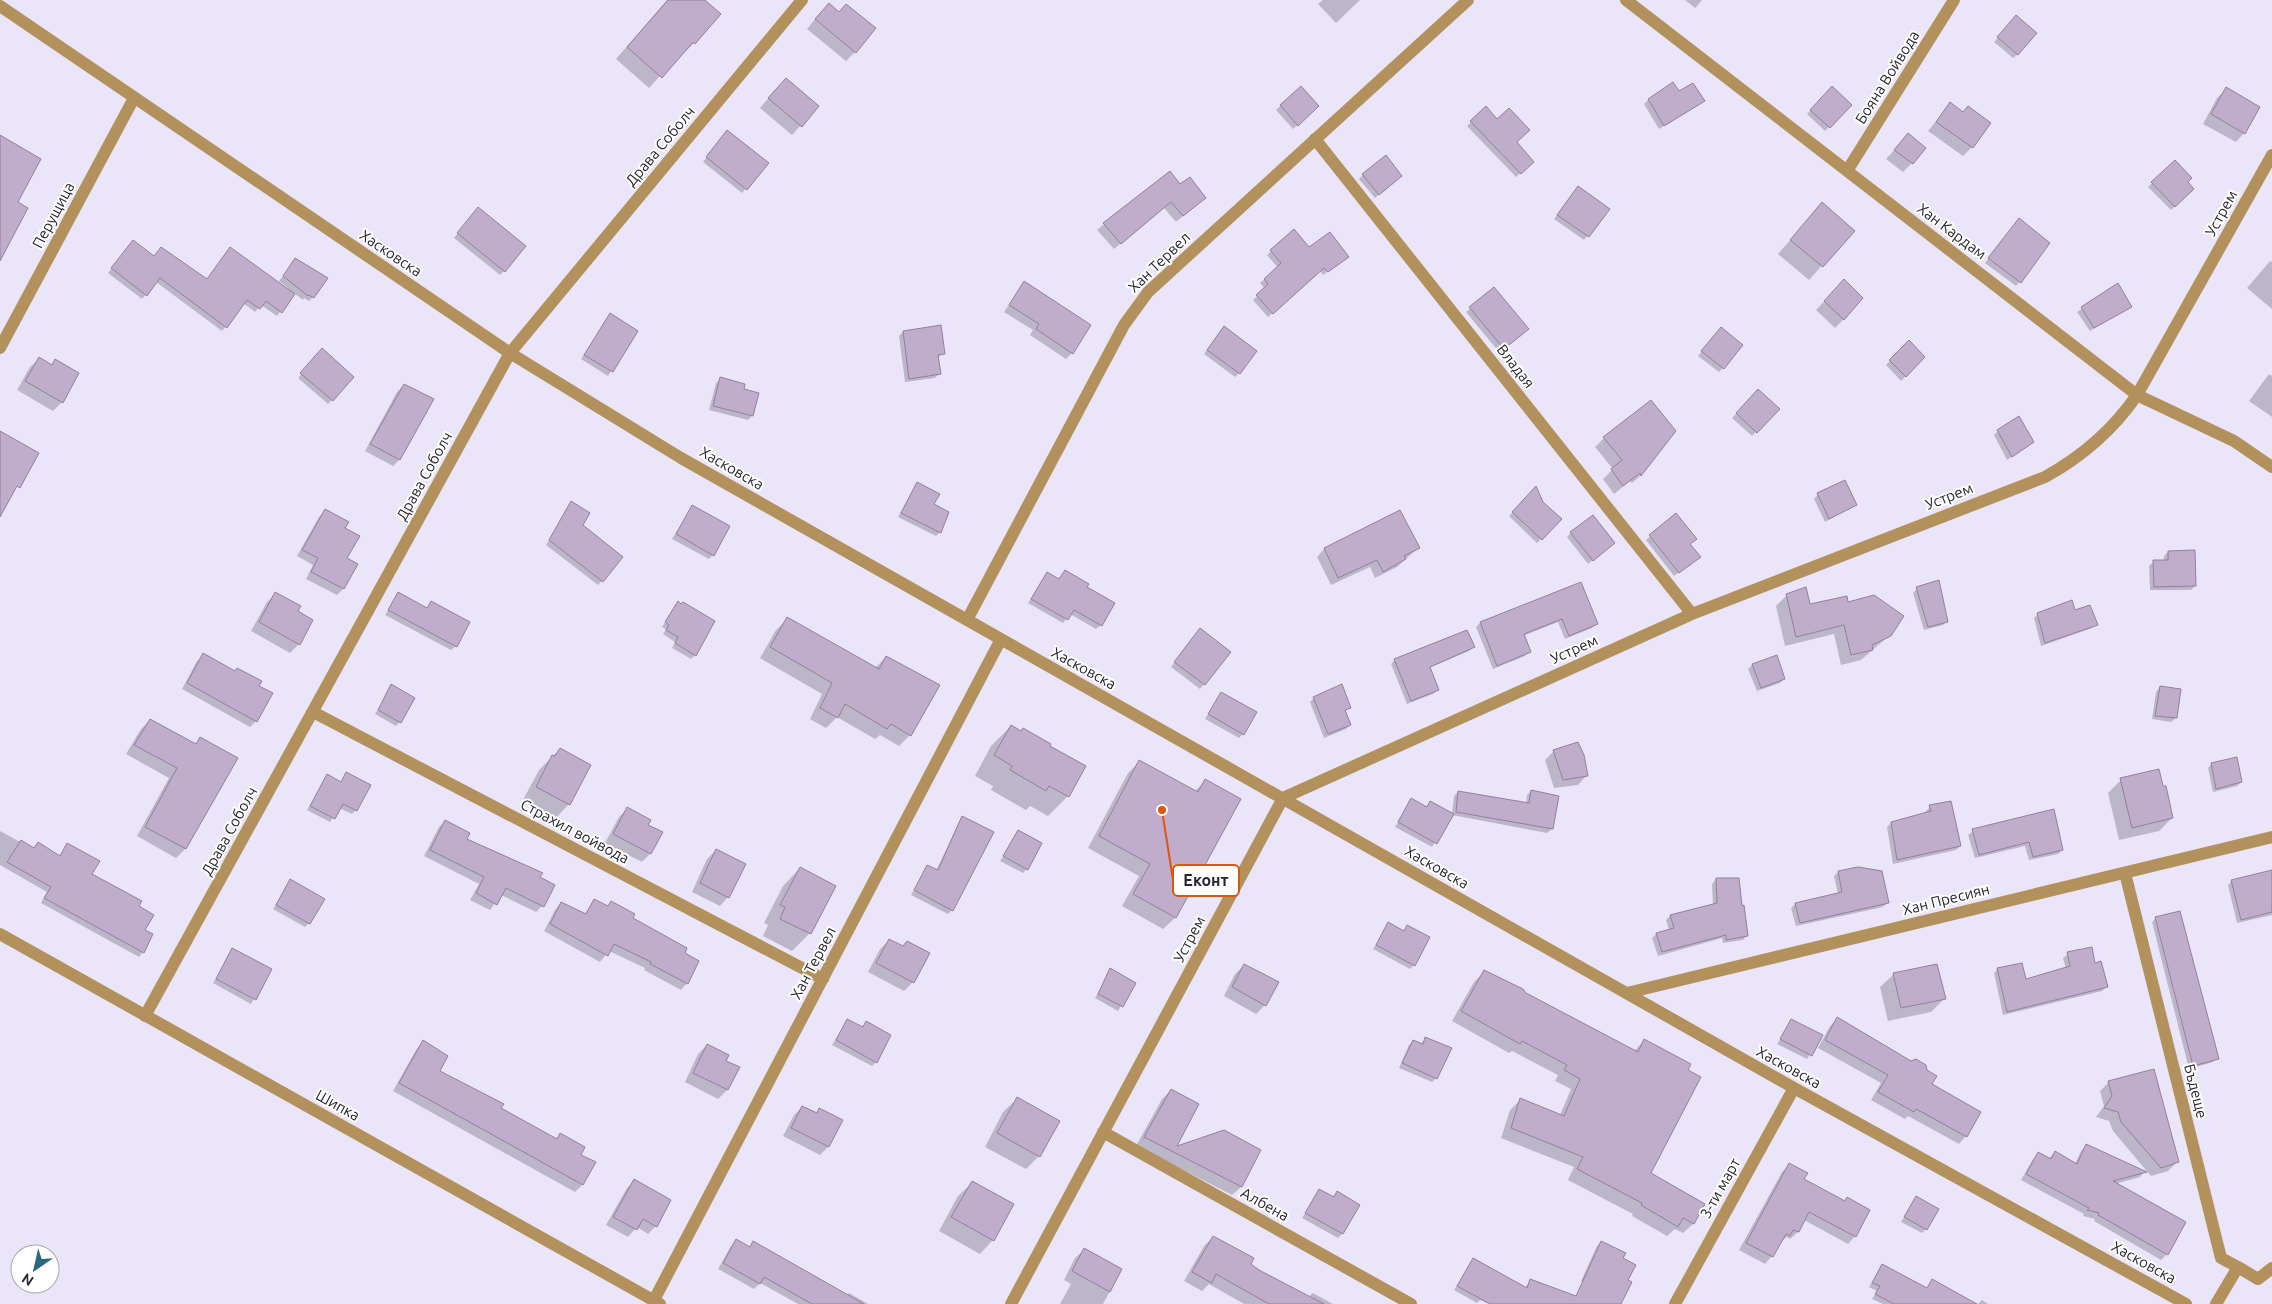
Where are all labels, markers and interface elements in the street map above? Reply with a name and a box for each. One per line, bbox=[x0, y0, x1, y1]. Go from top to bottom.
street label: Бояна Войвода bbox=[1852, 27, 1922, 127]
street label: Драва Соболч bbox=[622, 103, 698, 189]
street label: Перущица bbox=[29, 179, 77, 251]
street label: Устрем bbox=[2201, 187, 2241, 239]
street label: Хан Кардам bbox=[1914, 199, 1990, 263]
street label: Хасковска bbox=[357, 226, 425, 280]
street label: Хан Тервел bbox=[1125, 228, 1193, 296]
street label: Владая bbox=[1494, 341, 1538, 391]
street label: Драва Соболч bbox=[393, 429, 455, 523]
street label: Хасковска bbox=[697, 443, 767, 493]
street label: Устрем bbox=[1923, 479, 1975, 513]
street label: Устрем bbox=[1548, 631, 1600, 667]
street label: Хасковска bbox=[1049, 643, 1119, 693]
street label: Драва Соболч bbox=[198, 784, 260, 878]
street label: Страхил войвода bbox=[518, 795, 632, 867]
street label: Хасковска bbox=[1402, 842, 1472, 892]
callout: Еконт bbox=[1173, 865, 1239, 896]
text: Еконт bbox=[1183, 871, 1229, 889]
street label: Хан Пресиян bbox=[1901, 880, 1991, 918]
street label: Устрем bbox=[1170, 913, 1208, 965]
street label: Хан Тервел bbox=[787, 924, 839, 1002]
street label: Хасковска bbox=[1754, 1042, 1824, 1092]
street label: Бъдеще bbox=[2181, 1062, 2211, 1120]
street label: Шипка bbox=[313, 1086, 363, 1124]
street label: 3-ти март bbox=[1697, 1155, 1744, 1221]
street label: Албена bbox=[1238, 1184, 1292, 1224]
street label: Хасковска bbox=[2109, 1237, 2179, 1287]
north arrow bbox=[10, 1244, 60, 1294]
text: N bbox=[19, 1270, 37, 1289]

